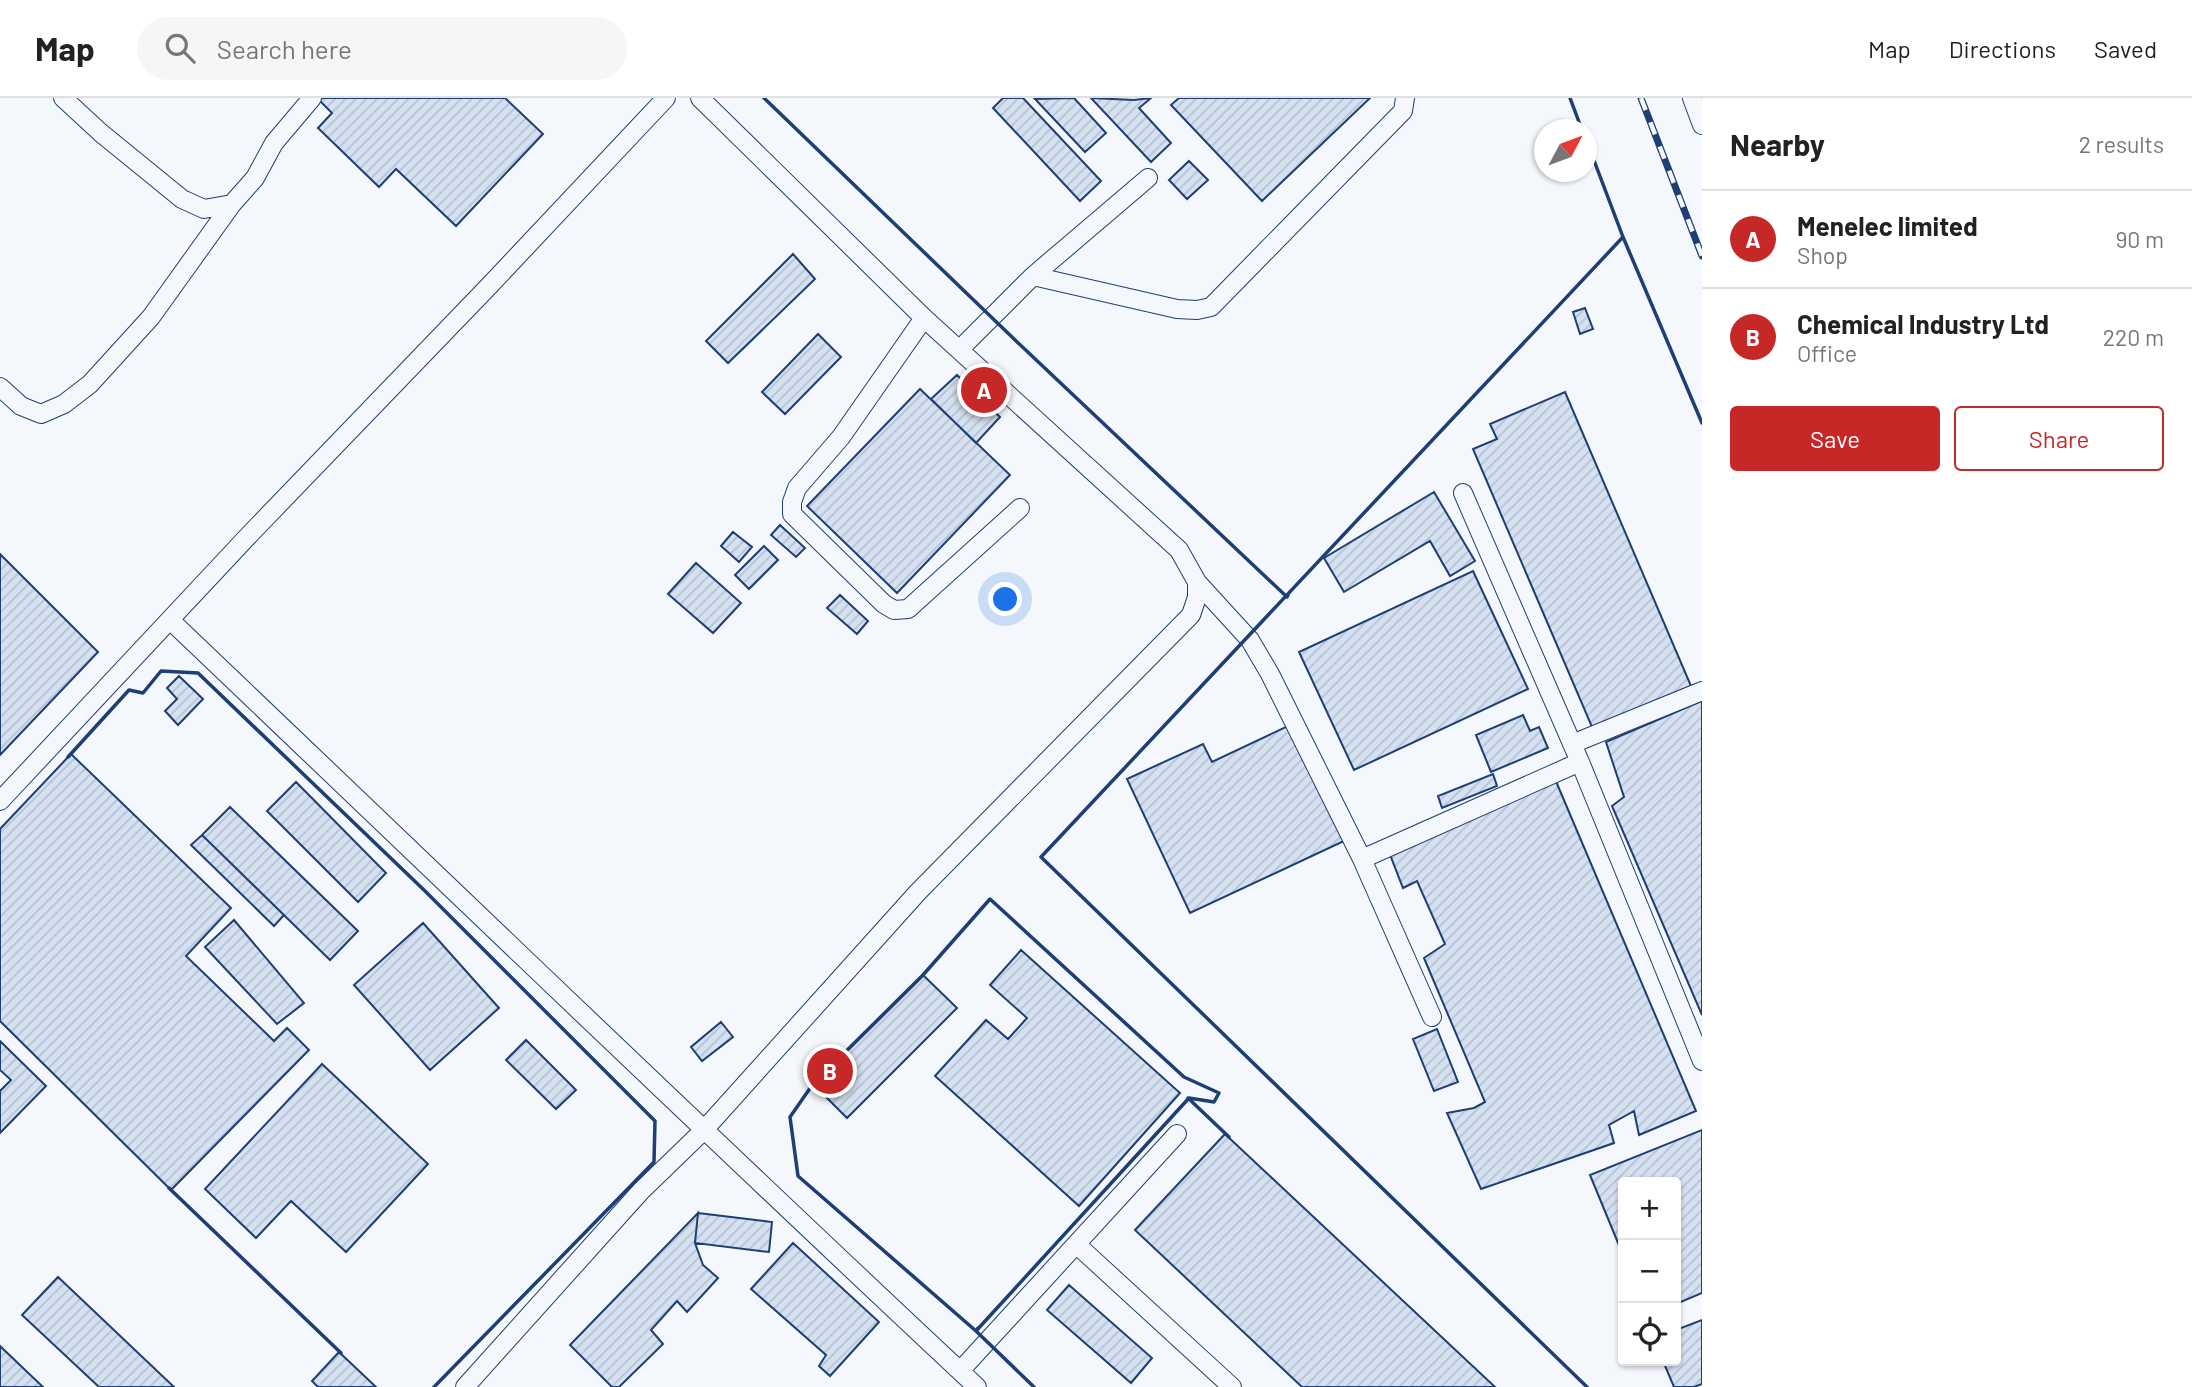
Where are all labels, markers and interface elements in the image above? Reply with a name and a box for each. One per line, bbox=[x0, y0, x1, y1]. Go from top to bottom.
search box bbox=[137, 17, 627, 80]
text: Map bbox=[35, 28, 95, 68]
icon: search bbox=[161, 29, 199, 67]
text: Search here bbox=[217, 33, 352, 64]
text: Map bbox=[1868, 34, 1911, 63]
text: Directions bbox=[1949, 34, 2056, 63]
text: Saved bbox=[2094, 34, 2157, 63]
north arrow bbox=[1534, 119, 1597, 182]
text: Nearby bbox=[1730, 126, 1825, 162]
text: 2 results bbox=[2079, 130, 2164, 158]
text: Menelec limited bbox=[1797, 210, 1978, 241]
text: A bbox=[1745, 225, 1761, 253]
text: 90 m bbox=[2115, 225, 2164, 253]
text: Shop bbox=[1797, 241, 1848, 269]
text: Chemical Industry Ltd bbox=[1797, 308, 2049, 339]
text: B bbox=[1746, 323, 1760, 351]
text: 220 m bbox=[2103, 323, 2164, 351]
text: Office bbox=[1797, 339, 1857, 367]
pin: A bbox=[961, 364, 1007, 416]
button: Save bbox=[1730, 406, 1940, 471]
button: Share bbox=[1954, 406, 2164, 471]
your location bbox=[988, 582, 1022, 616]
pin: B bbox=[807, 1045, 853, 1097]
map controls bbox=[1618, 1177, 1681, 1366]
button: + bbox=[1618, 1177, 1681, 1240]
button: − bbox=[1618, 1240, 1681, 1303]
button: locate bbox=[1618, 1303, 1681, 1366]

